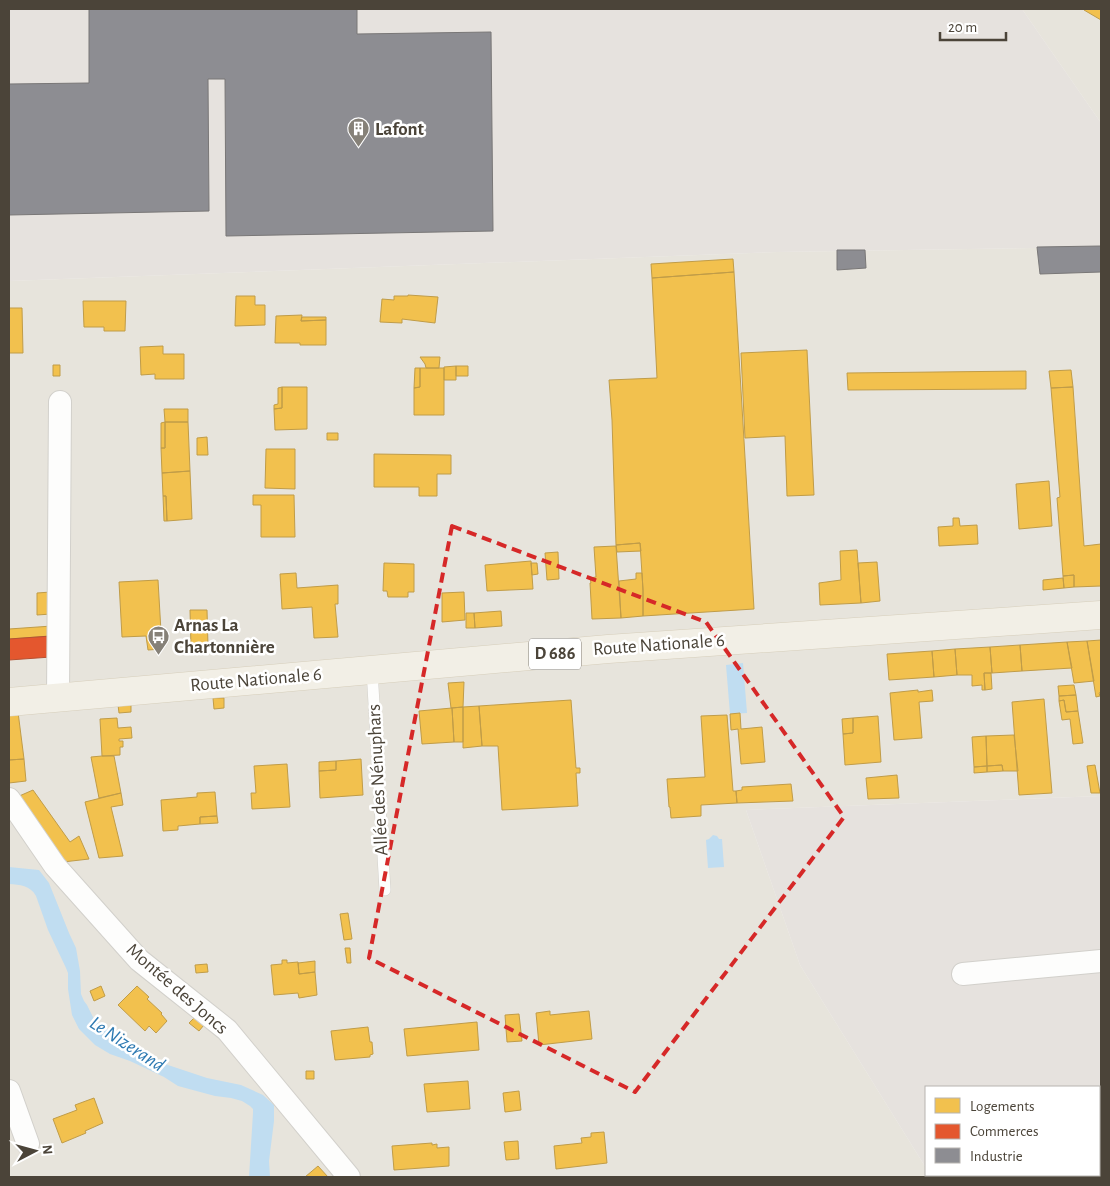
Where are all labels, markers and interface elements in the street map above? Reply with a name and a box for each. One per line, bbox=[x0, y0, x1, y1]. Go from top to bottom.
scale bar bbox=[940, 10, 1006, 42]
text: 20 m bbox=[948, 20, 977, 35]
building icon: Lafont bbox=[347, 117, 371, 148]
place label: Lafont bbox=[375, 120, 425, 139]
place label: Arnas La Chartonnière bbox=[174, 616, 275, 657]
bus stop icon: Arnas La Chartonnière bbox=[146, 624, 170, 655]
street label: Route Nationale 6 bbox=[593, 631, 725, 659]
road number: D 686 bbox=[529, 639, 581, 670]
street label: Route Nationale 6 bbox=[190, 665, 323, 695]
street label: Allée des Nénuphars bbox=[365, 704, 391, 856]
street label: Montée des Joncs bbox=[123, 940, 231, 1038]
water label: Le Nizerand bbox=[86, 1013, 168, 1076]
legend bbox=[925, 1086, 1100, 1176]
text: Logements bbox=[970, 1099, 1035, 1114]
text: Commerces bbox=[970, 1124, 1039, 1139]
north arrow bbox=[10, 1126, 60, 1176]
text: N bbox=[39, 1144, 54, 1155]
text: Industrie bbox=[970, 1149, 1023, 1164]

